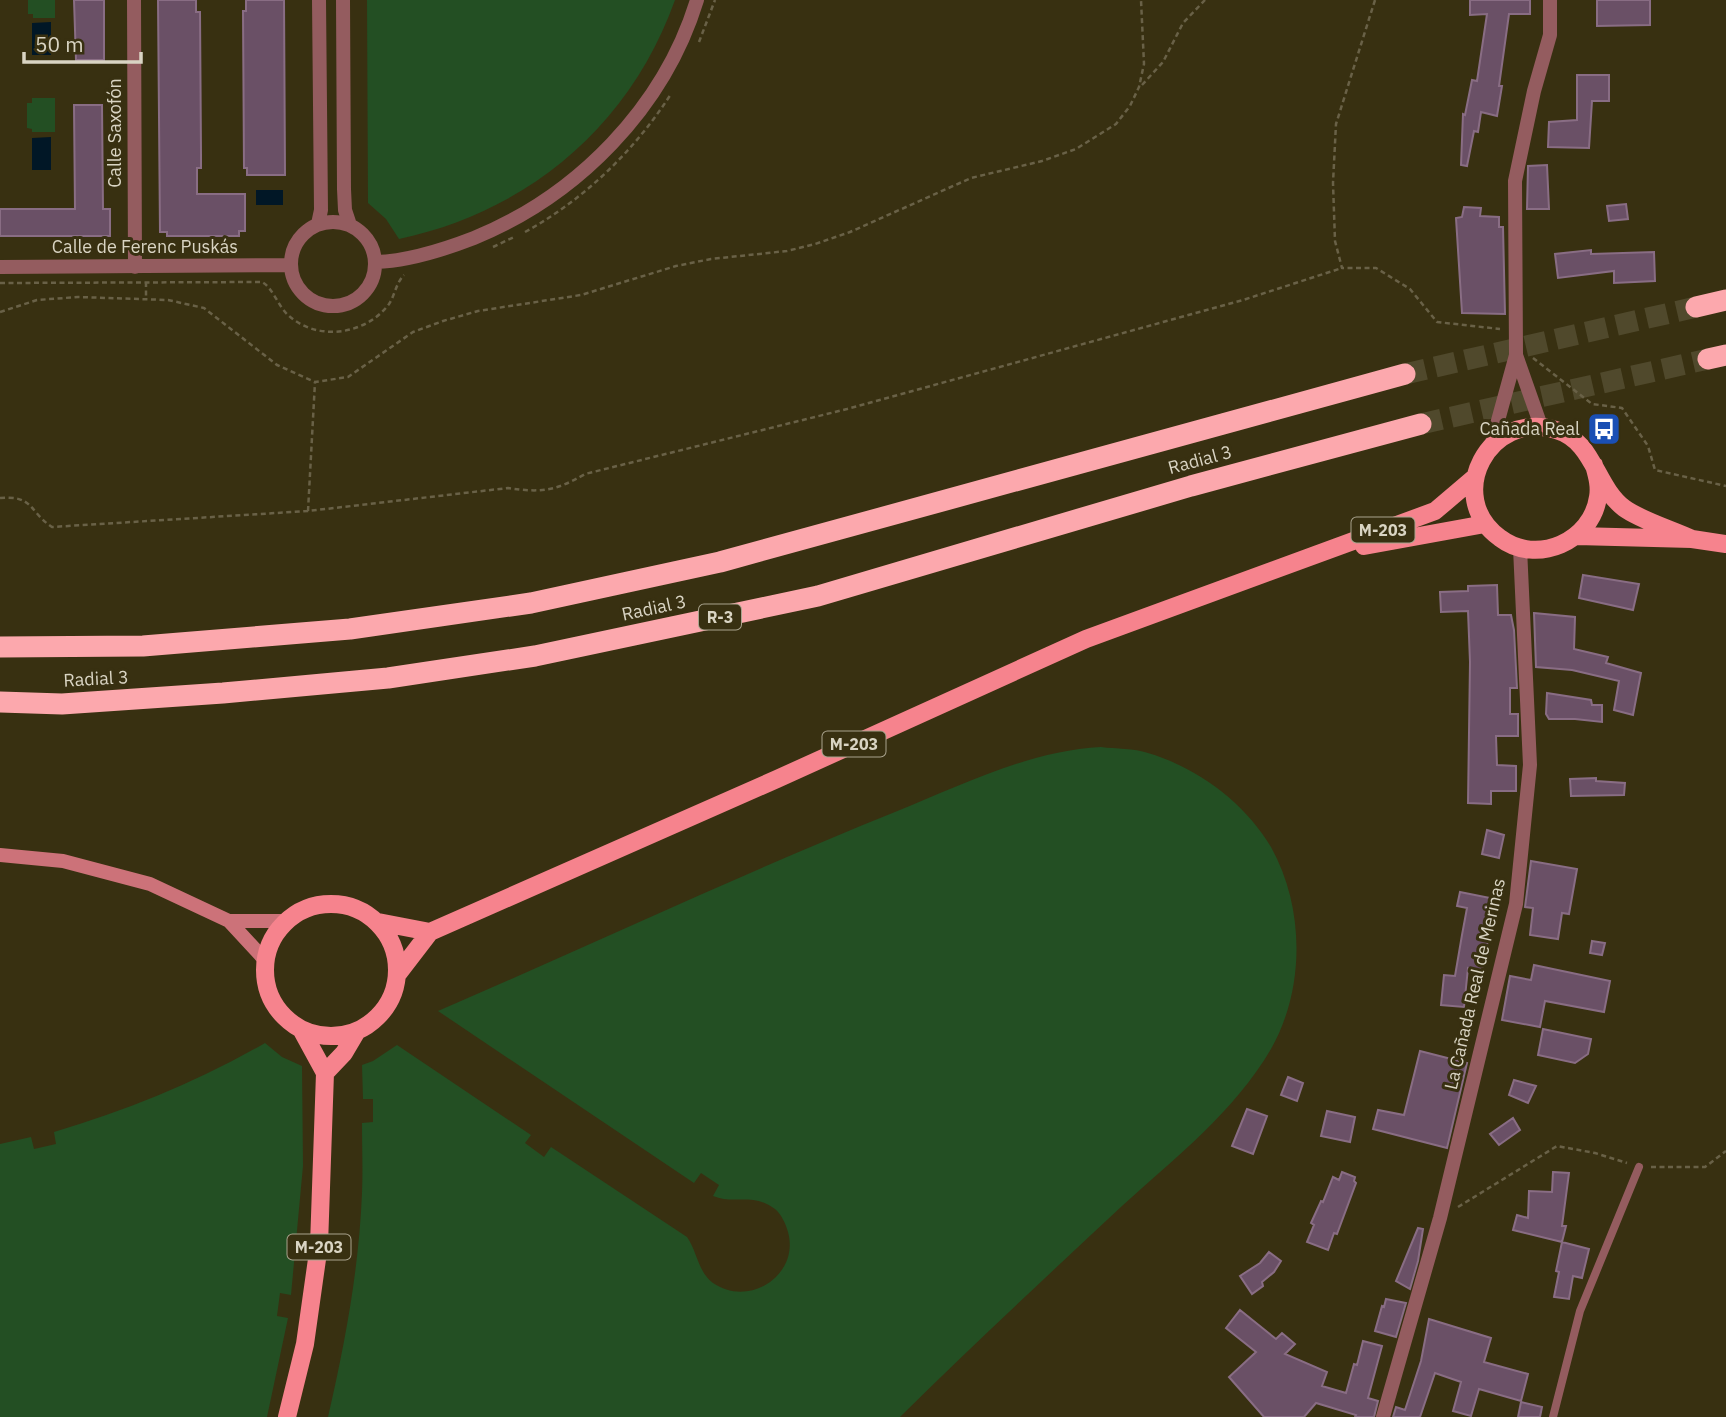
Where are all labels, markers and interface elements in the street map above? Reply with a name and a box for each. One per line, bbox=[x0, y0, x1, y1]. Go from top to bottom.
scale bar bbox=[24, 21, 142, 65]
text: 50 m bbox=[35, 30, 84, 58]
street label: Calle Saxofón bbox=[103, 78, 126, 188]
street label: Calle de Ferenc Puskás bbox=[52, 235, 238, 258]
bus stop icon: Cañada Real bbox=[1585, 410, 1623, 448]
place label: Cañada Real bbox=[1479, 417, 1580, 440]
street label: Radial 3 bbox=[1165, 440, 1234, 479]
road number: M-203 bbox=[1352, 517, 1414, 542]
street label: Radial 3 bbox=[619, 589, 688, 626]
road number: R-3 bbox=[699, 604, 741, 630]
street label: Radial 3 bbox=[63, 665, 129, 692]
road number: M-203 bbox=[822, 732, 886, 757]
street label: La Cañada Real de Merinas bbox=[1439, 876, 1510, 1092]
road number: M-203 bbox=[288, 1234, 350, 1260]

